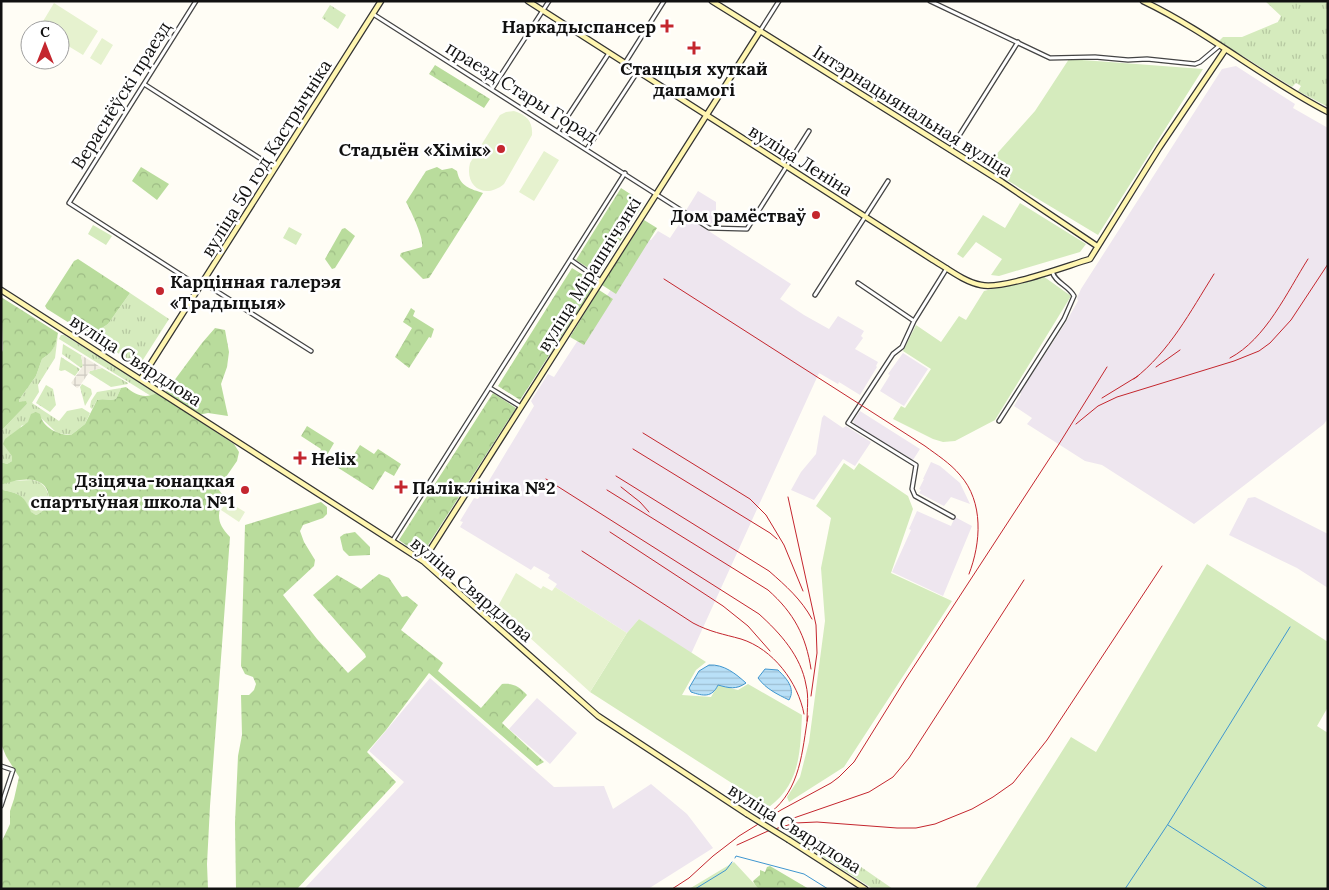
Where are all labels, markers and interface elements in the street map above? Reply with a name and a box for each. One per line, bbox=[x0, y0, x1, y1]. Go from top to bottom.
place label: Наркадыспансер bbox=[501, 15, 656, 38]
street label: Вераснёўскі праезд bbox=[66, 17, 176, 173]
marker: Наркадыспансер bbox=[660, 19, 674, 33]
north arrow bbox=[20, 20, 70, 70]
text: С bbox=[40, 23, 50, 41]
street label: праезд Стары Горад bbox=[442, 36, 603, 148]
street label: Інтэрнацыянальная вуліца bbox=[809, 40, 1017, 182]
marker: Станцыя хуткай дапамогі bbox=[687, 41, 701, 55]
street label: вуліца 50 год Кастрычніка bbox=[196, 55, 336, 261]
place label: Станцыя хуткай дапамогі bbox=[620, 57, 768, 101]
street label: вуліца Леніна bbox=[745, 119, 857, 201]
place label: Стадыён «Хімік» bbox=[339, 138, 491, 161]
marker: Стадыён «Хімік» bbox=[495, 143, 507, 155]
street label: вуліца Мірашнічэнкі bbox=[532, 192, 646, 356]
place label: Дом рамёстваў bbox=[670, 204, 806, 227]
marker: Дом рамёстваў bbox=[810, 209, 822, 221]
place label: Карцінная галерэя «Традыцыя» bbox=[170, 270, 341, 314]
marker: Карцінная галерэя «Традыцыя» bbox=[154, 285, 166, 297]
street label: вуліца Свярдлова bbox=[66, 309, 206, 411]
place label: Helix bbox=[311, 447, 356, 470]
marker: Helix bbox=[293, 451, 307, 465]
place label: Дзіцяча-юнацкая спартыўная школа №1 bbox=[31, 469, 235, 513]
place label: Паліклініка №2 bbox=[412, 476, 556, 499]
marker: Паліклініка №2 bbox=[394, 480, 408, 494]
marker: Дзіцяча-юнацкая спартыўная школа №1 bbox=[239, 484, 251, 496]
street label: вуліца Свярдлова bbox=[406, 531, 538, 647]
street label: вуліца Свярдлова bbox=[724, 778, 866, 878]

